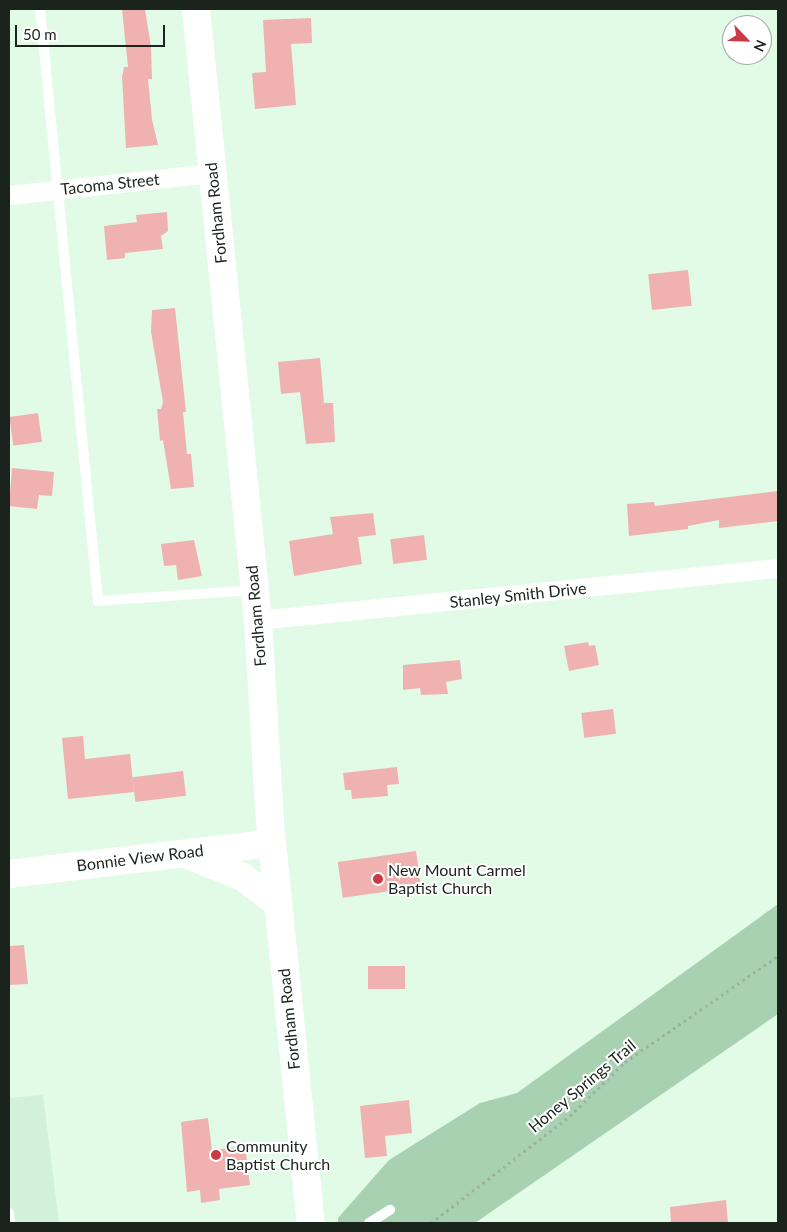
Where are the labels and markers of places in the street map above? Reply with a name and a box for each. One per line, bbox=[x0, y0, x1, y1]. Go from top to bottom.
place label: New Mount Carmel Baptist Church bbox=[388, 860, 526, 898]
marker: New Mount Carmel Baptist Church bbox=[372, 873, 384, 885]
place label: Community Baptist Church bbox=[226, 1136, 330, 1174]
marker: Community Baptist Church bbox=[210, 1149, 222, 1161]

